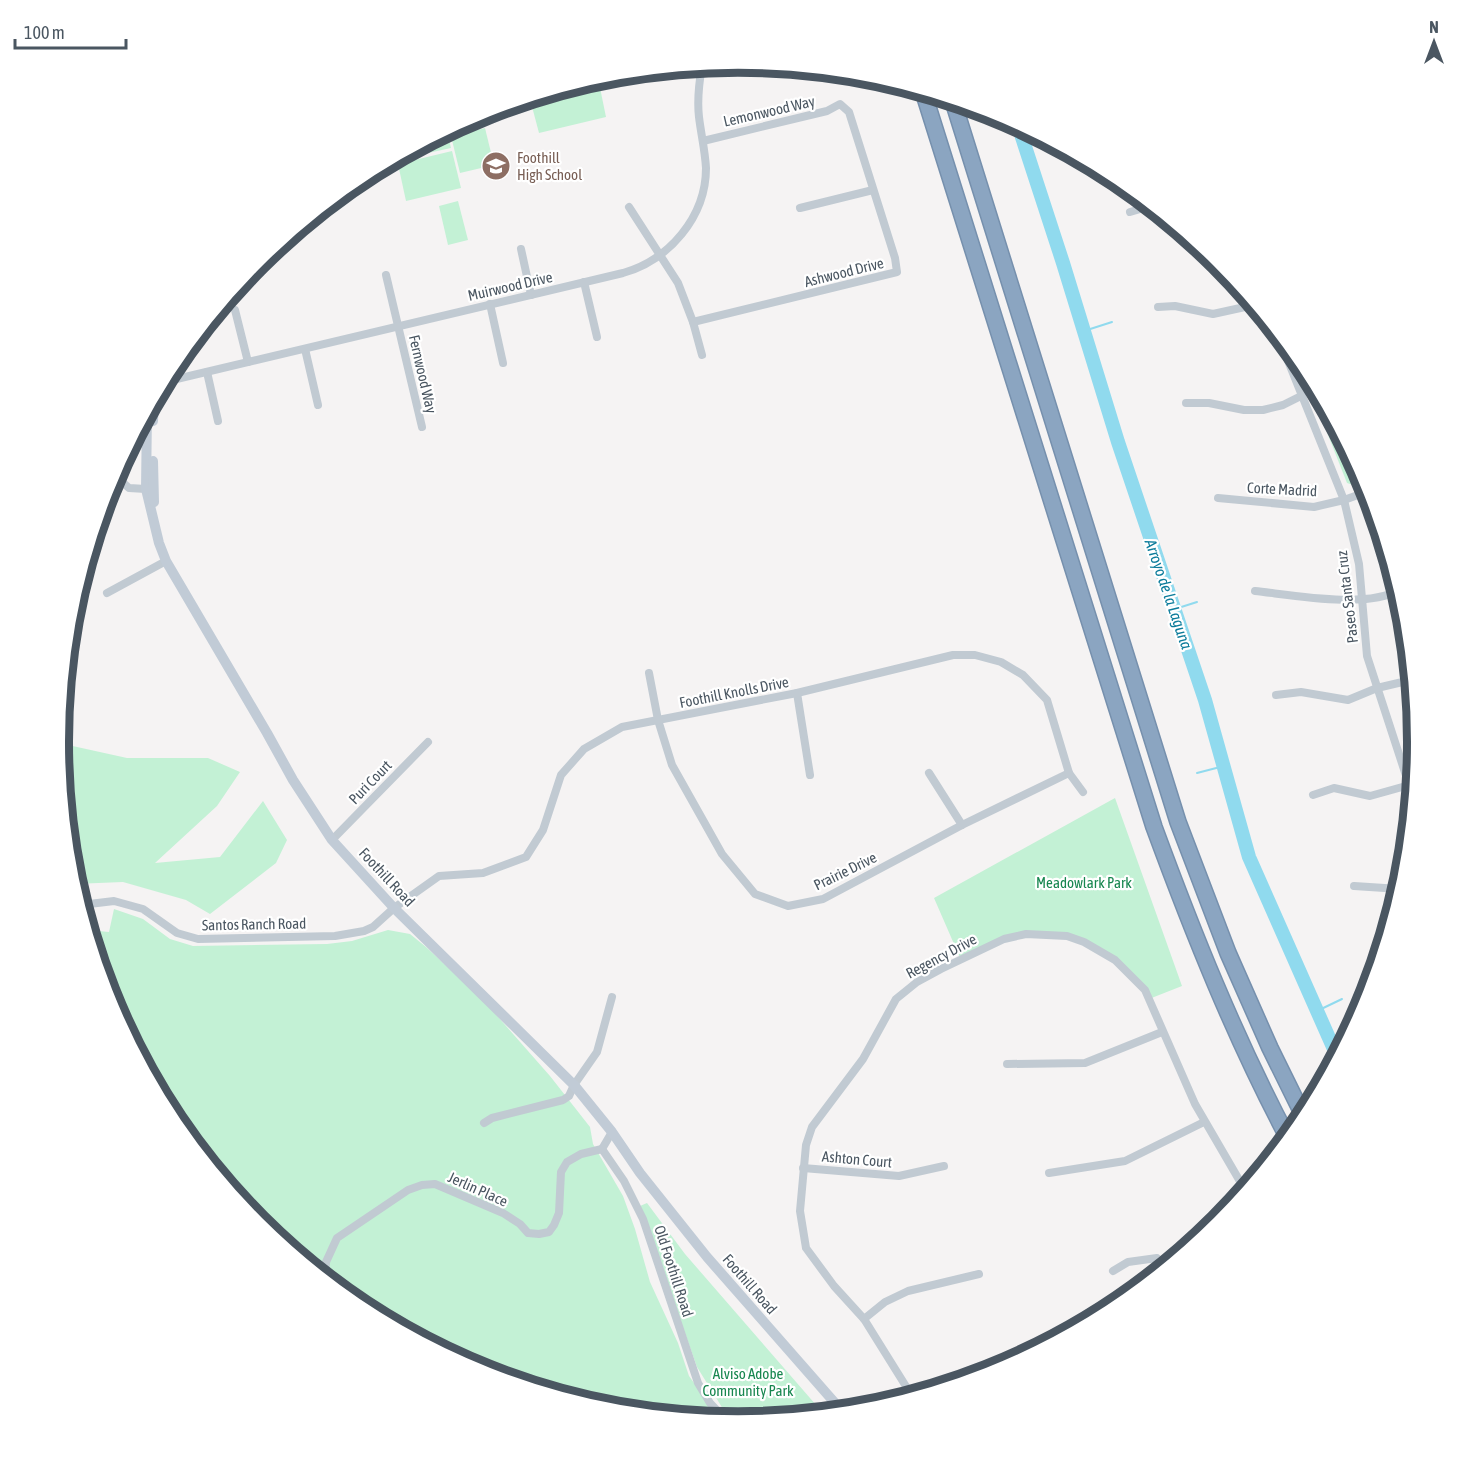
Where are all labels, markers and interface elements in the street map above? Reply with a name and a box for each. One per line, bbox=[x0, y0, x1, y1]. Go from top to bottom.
scale bar bbox=[15, 12, 126, 50]
north arrow bbox=[1404, 12, 1464, 72]
text: N bbox=[1429, 18, 1439, 36]
text: 100 m bbox=[24, 22, 65, 43]
street label: Lemonwood Way bbox=[722, 92, 816, 130]
place label: Foothill High School bbox=[517, 149, 582, 183]
school or university icon: Foothill High School bbox=[480, 150, 512, 182]
street label: Ashwood Drive bbox=[803, 254, 886, 290]
street label: Muirwood Drive bbox=[466, 268, 554, 304]
street label: Fernwood Way bbox=[406, 333, 440, 415]
street label: Corte Madrid bbox=[1246, 479, 1318, 499]
water label: Arroyo de la Laguna bbox=[1140, 536, 1196, 652]
street label: Paseo Santa Cruz bbox=[1333, 549, 1361, 644]
street label: Foothill Knolls Drive bbox=[678, 673, 790, 711]
street label: Puri Court bbox=[345, 757, 395, 807]
street label: Foothill Road bbox=[356, 844, 418, 910]
street label: Prairie Drive bbox=[811, 848, 879, 893]
park label: Meadowlark Park bbox=[1036, 874, 1132, 891]
street label: Santos Ranch Road bbox=[202, 915, 306, 933]
street label: Regency Drive bbox=[903, 930, 979, 982]
street label: Ashton Court bbox=[821, 1147, 893, 1171]
street label: Jerlin Place bbox=[446, 1168, 511, 1210]
street label: Old Foothill Road bbox=[651, 1223, 697, 1319]
street label: Foothill Road bbox=[719, 1251, 781, 1317]
park label: Alviso Adobe Community Park bbox=[703, 1365, 794, 1399]

